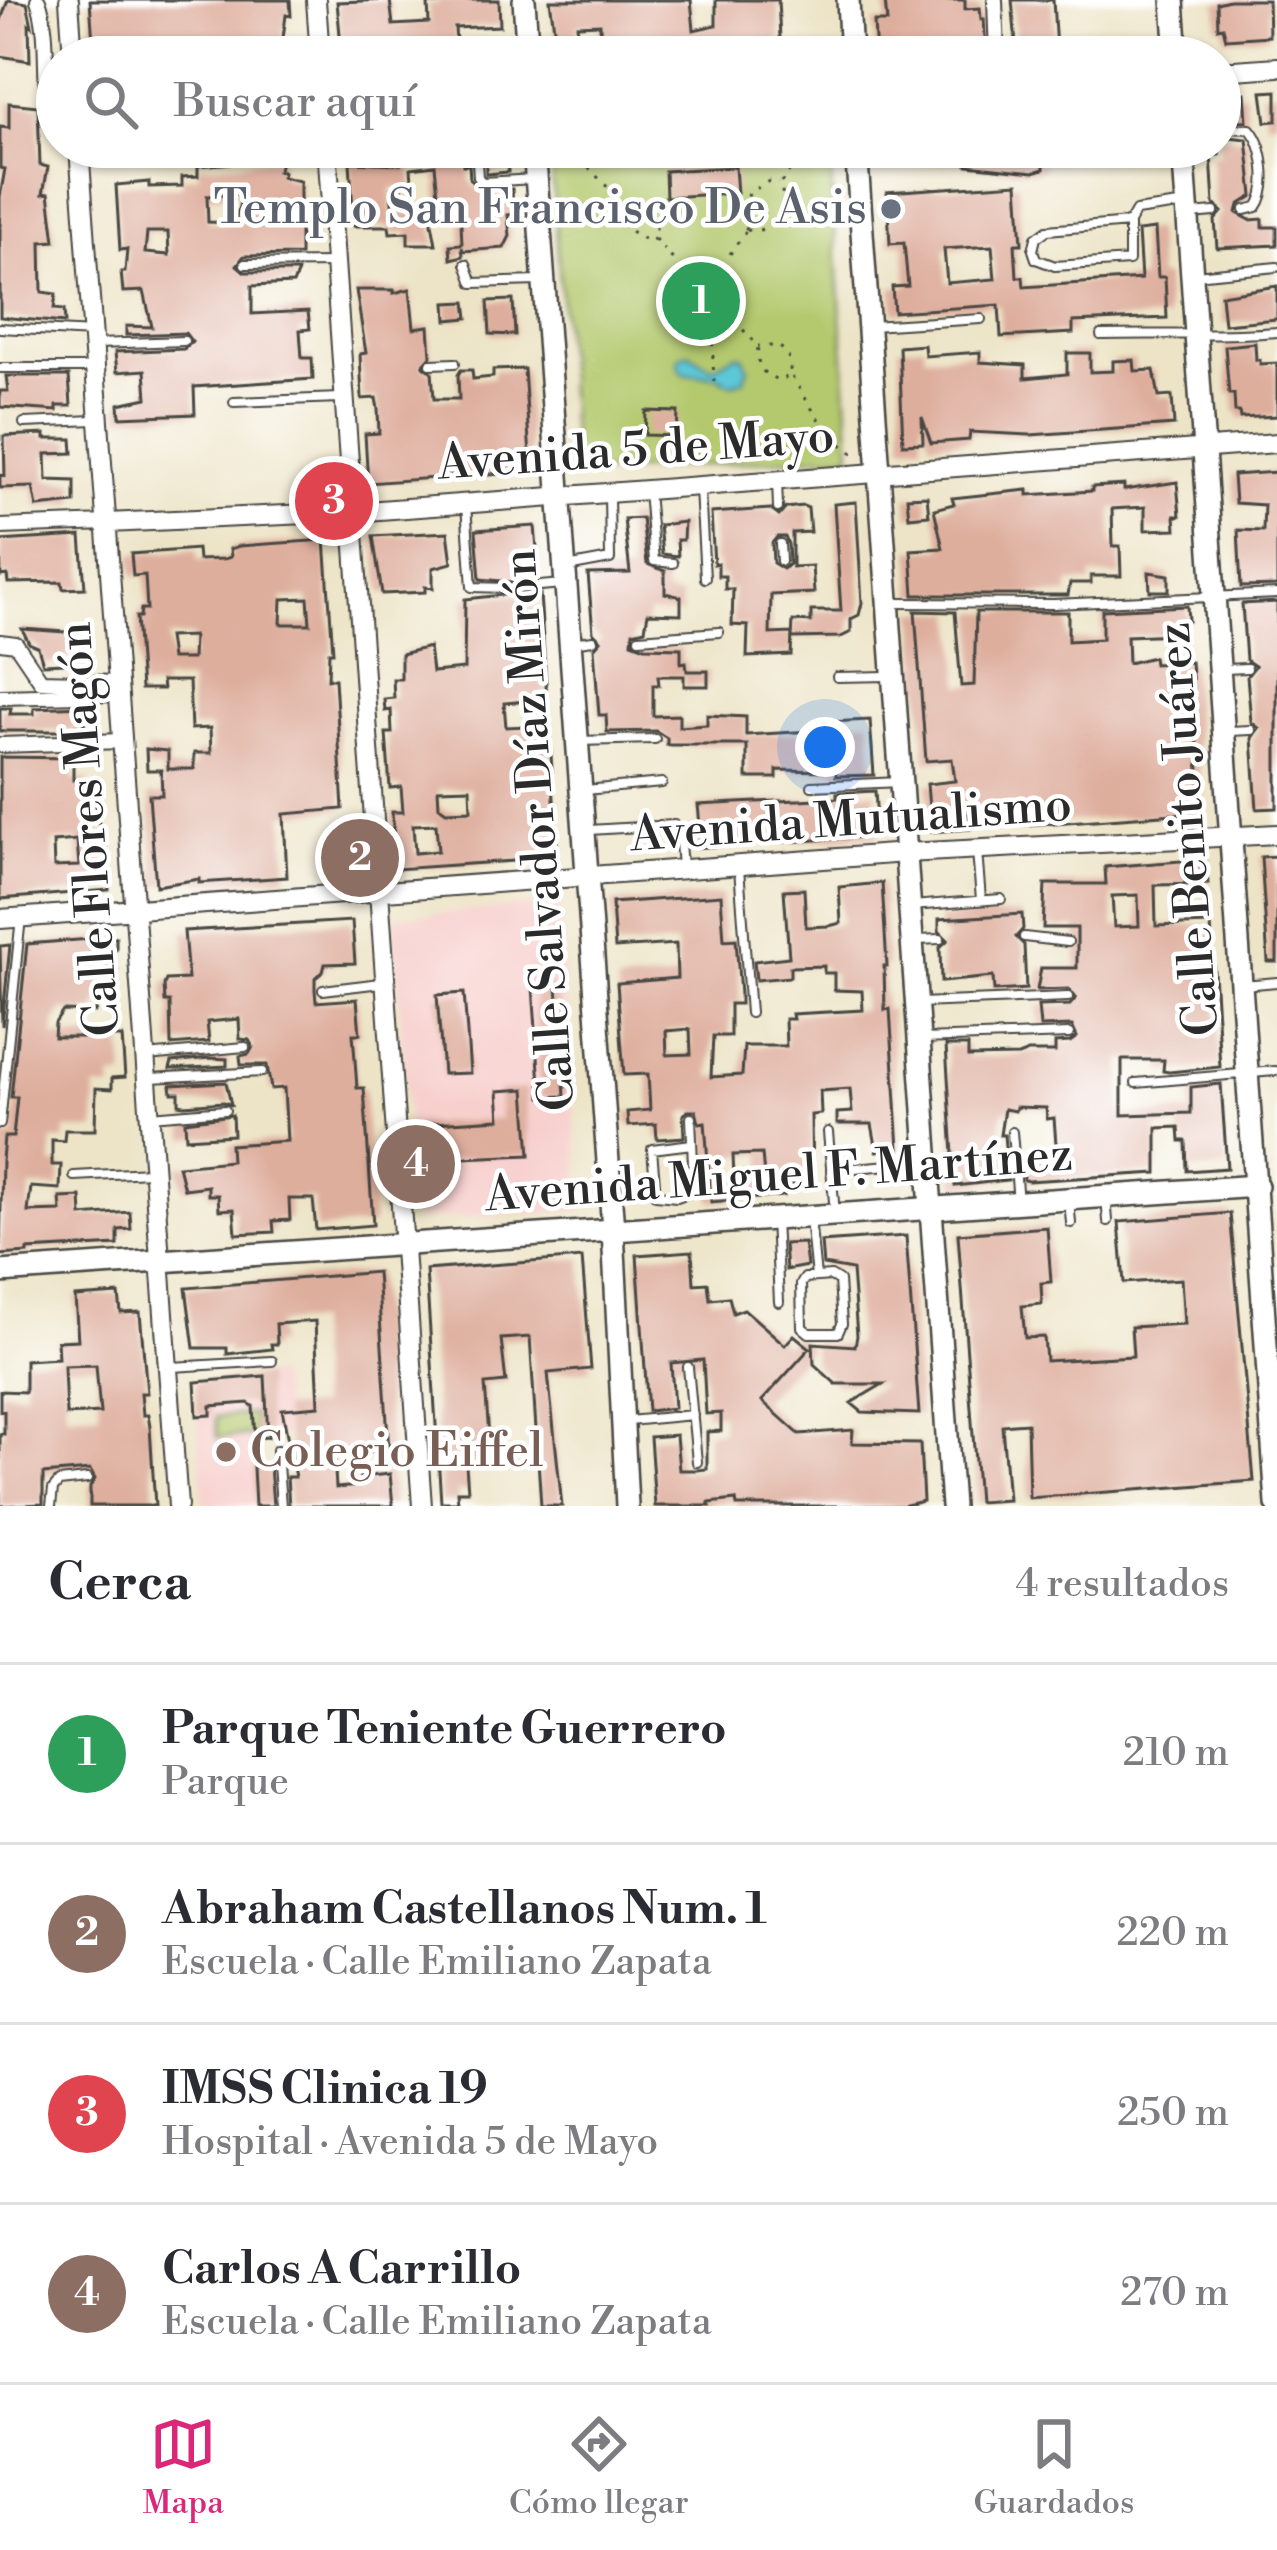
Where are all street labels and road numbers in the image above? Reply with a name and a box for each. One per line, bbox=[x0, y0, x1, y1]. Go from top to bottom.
street label: Avenida 5 de Mayo bbox=[435, 407, 836, 495]
street label: Calle Salvador Díaz Mirón bbox=[490, 547, 590, 1113]
street label: Calle Flores Magón bbox=[46, 620, 134, 1038]
street label: Calle Benito Juárez bbox=[1145, 620, 1233, 1038]
street label: Avenida Mutualismo bbox=[627, 776, 1074, 866]
street label: Avenida Miguel F. Martínez bbox=[482, 1126, 1075, 1227]

